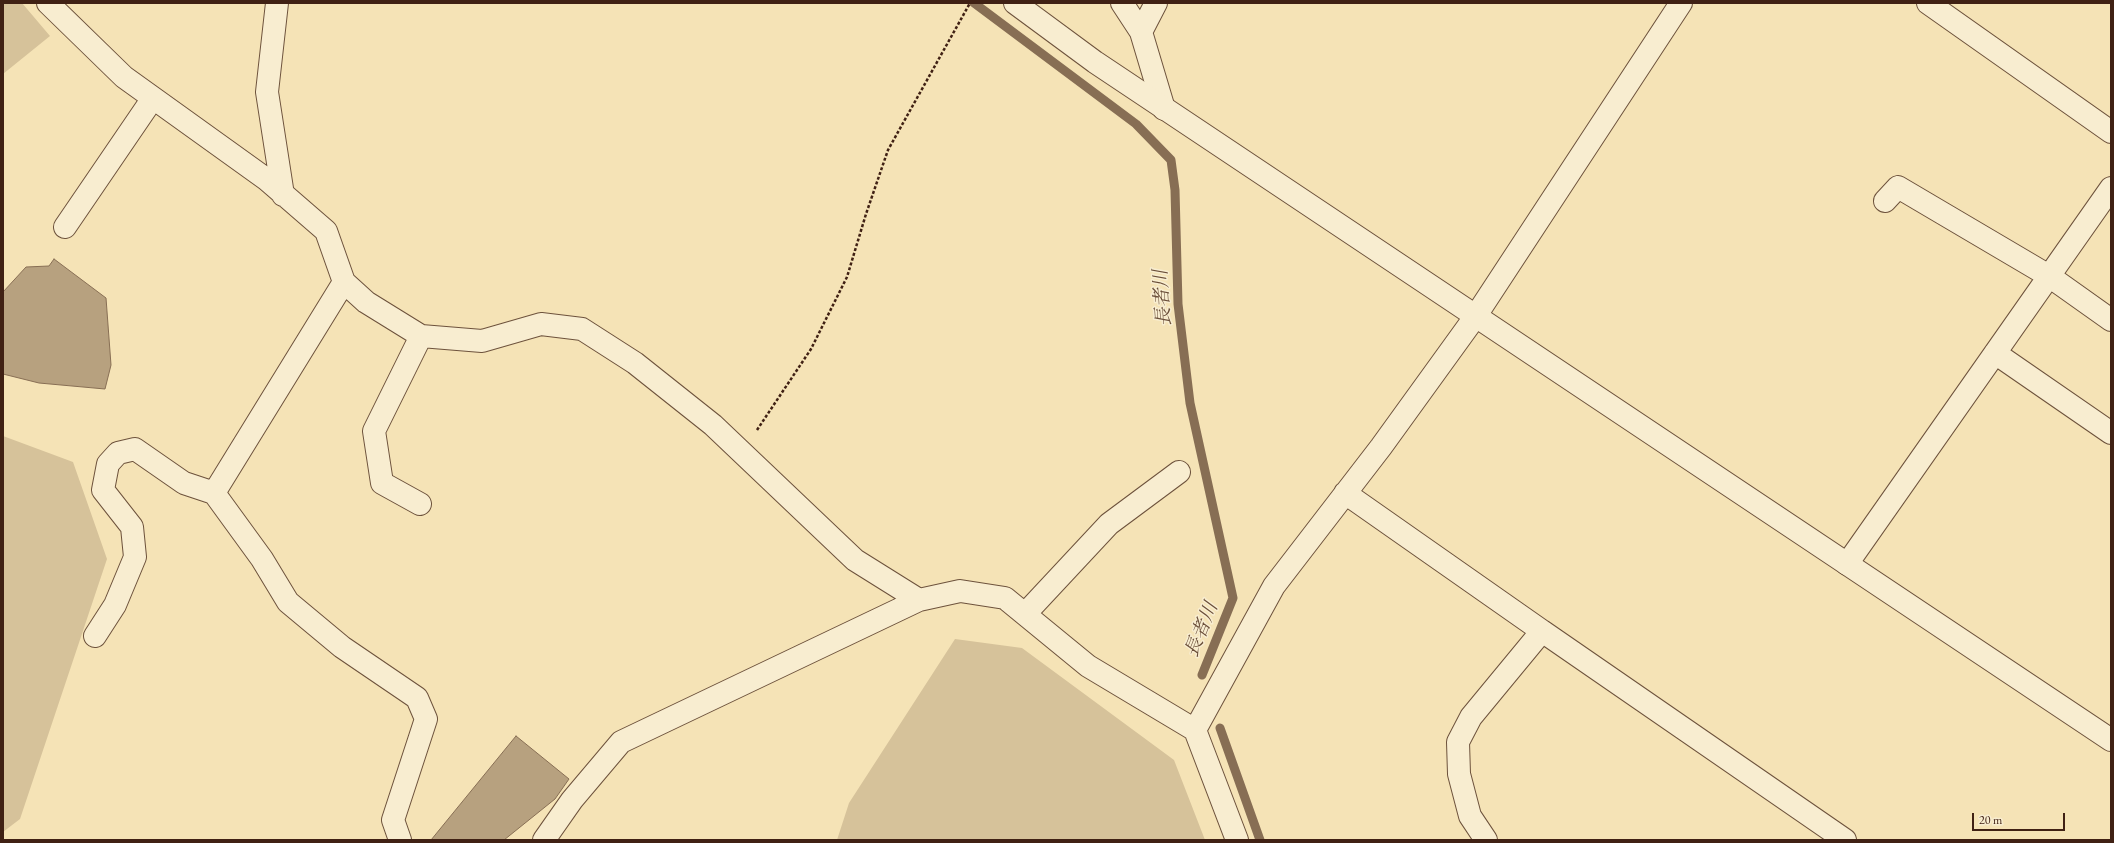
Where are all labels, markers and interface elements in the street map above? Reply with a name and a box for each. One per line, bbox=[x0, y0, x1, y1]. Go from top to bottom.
water label: 長者川 bbox=[1150, 269, 1176, 327]
water label: 長者川 bbox=[1181, 599, 1223, 661]
scale bar bbox=[1974, 805, 2067, 831]
text: 20 m bbox=[1979, 812, 2002, 828]

